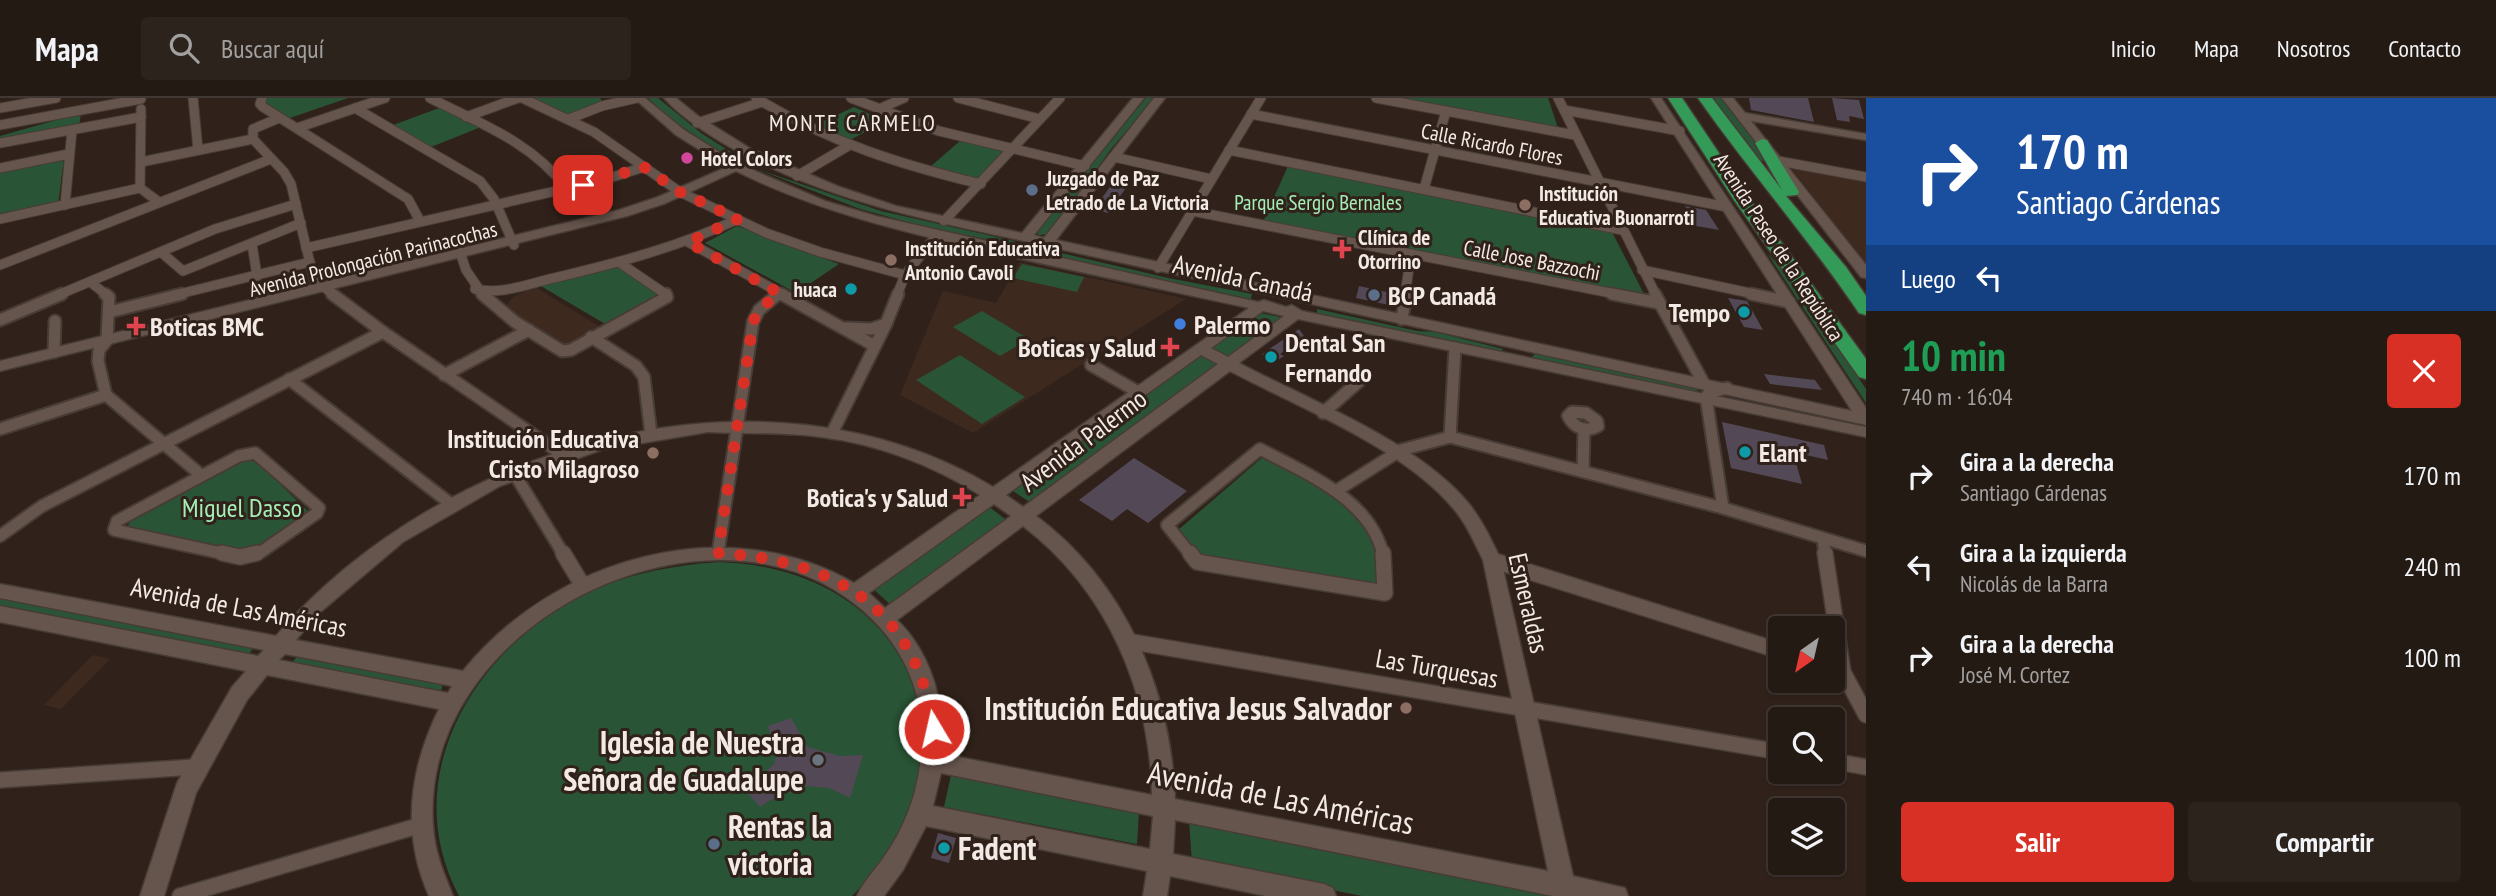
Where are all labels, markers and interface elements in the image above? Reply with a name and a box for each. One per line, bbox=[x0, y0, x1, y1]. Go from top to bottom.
search box bbox=[141, 17, 631, 80]
text: Mapa bbox=[35, 27, 99, 70]
icon: search bbox=[165, 29, 203, 67]
text: Buscar aquí bbox=[221, 32, 324, 65]
text: Inicio bbox=[2110, 33, 2156, 64]
text: Mapa bbox=[2194, 33, 2239, 64]
text: Nosotros bbox=[2277, 33, 2350, 64]
text: Contacto bbox=[2388, 33, 2461, 64]
district label: MONTE CARMELO bbox=[769, 108, 937, 137]
street label: Calle Ricardo Flores bbox=[1419, 117, 1565, 171]
text: 170 m bbox=[2016, 119, 2129, 183]
icon: right bbox=[1901, 126, 1992, 217]
place label: Hotel Colors bbox=[701, 145, 792, 172]
street label: Avenida Paseo de la República bbox=[1708, 148, 1850, 346]
marker: Hotel Colors bbox=[679, 150, 695, 166]
pin bbox=[553, 155, 613, 215]
place label: Juzgado de Paz Letrado de La Victoria bbox=[1045, 165, 1209, 216]
icon: arrive bbox=[564, 166, 602, 204]
place label: Institución Educativa Buonarroti bbox=[1539, 180, 1695, 231]
text: Santiago Cárdenas bbox=[2016, 181, 2220, 223]
marker: Juzgado de Paz Letrado de La Victoria bbox=[1024, 182, 1040, 198]
park label: Parque Sergio Bernales bbox=[1234, 189, 1402, 216]
marker: Institución Educativa Buonarroti bbox=[1517, 197, 1533, 213]
street label: Avenida Prolongación Parinacochas bbox=[246, 215, 500, 303]
place label: Clínica de Otorrino bbox=[1358, 224, 1430, 275]
street label: Calle Jose Bazzochi bbox=[1461, 234, 1603, 286]
place label: Institución Educativa Antonio Cavoli bbox=[904, 235, 1060, 286]
marker: Clínica de Otorrino bbox=[1332, 239, 1352, 259]
street label: Avenida Canadá bbox=[1170, 247, 1316, 309]
marker: Institución Educativa Antonio Cavoli bbox=[883, 252, 899, 268]
icon: left bbox=[1970, 259, 2008, 297]
text: Luego bbox=[1901, 262, 1956, 295]
place label: huaca bbox=[794, 276, 837, 303]
place label: BCP Canadá bbox=[1388, 279, 1496, 312]
marker: huaca bbox=[843, 281, 859, 297]
marker: BCP Canadá bbox=[1366, 287, 1382, 303]
place label: Tempo bbox=[1669, 296, 1730, 329]
marker: Tempo bbox=[1736, 304, 1752, 320]
place label: Palermo bbox=[1194, 308, 1270, 341]
place label: Boticas BMC bbox=[150, 310, 264, 343]
marker: Palermo bbox=[1172, 316, 1188, 332]
marker: Boticas BMC bbox=[128, 318, 144, 334]
place label: Dental San Fernando bbox=[1285, 326, 1386, 389]
text: 10 min bbox=[1901, 328, 2006, 383]
place label: Boticas y Salud bbox=[1018, 331, 1156, 364]
button: close bbox=[2387, 334, 2461, 408]
marker: Boticas y Salud bbox=[1162, 339, 1178, 355]
marker: Dental San Fernando bbox=[1263, 349, 1279, 365]
street label: Avenida Palermo bbox=[1013, 382, 1153, 498]
text: 740 m · 16:04 bbox=[1901, 382, 2013, 411]
place label: Institución Educativa Cristo Milagroso bbox=[447, 422, 639, 485]
place label: Elant bbox=[1759, 436, 1807, 469]
marker: Elant bbox=[1737, 444, 1753, 460]
marker: Institución Educativa Cristo Milagroso bbox=[645, 445, 661, 461]
text: Gira a la derecha bbox=[1960, 445, 2114, 478]
icon: right bbox=[1901, 457, 1939, 495]
text: 170 m bbox=[2403, 459, 2461, 492]
text: Santiago Cárdenas bbox=[1960, 478, 2107, 507]
place label: Botica's y Salud bbox=[807, 481, 948, 514]
marker: Botica's y Salud bbox=[954, 489, 970, 505]
park label: Miguel Dasso bbox=[182, 491, 302, 524]
text: Gira a la izquierda bbox=[1960, 536, 2127, 569]
icon: left bbox=[1901, 548, 1939, 586]
street label: Esmeraldas bbox=[1501, 550, 1557, 656]
text: 240 m bbox=[2403, 550, 2461, 583]
text: Nicolás de la Barra bbox=[1960, 569, 2108, 598]
street label: Avenida de Las Américas bbox=[128, 570, 350, 644]
north arrow bbox=[1768, 616, 1844, 693]
map controls bbox=[1768, 616, 1845, 875]
text: Gira a la derecha bbox=[1960, 627, 2114, 660]
icon: right bbox=[1901, 639, 1939, 677]
street label: Las Turquesas bbox=[1373, 641, 1501, 695]
text: 100 m bbox=[2403, 641, 2461, 674]
text: José M. Cortez bbox=[1960, 660, 2070, 689]
place label: Institución Educativa Jesus Salvador bbox=[984, 687, 1393, 729]
position arrow bbox=[897, 692, 971, 766]
marker: Institución Educativa Jesus Salvador bbox=[1398, 700, 1414, 716]
button: search bbox=[1768, 707, 1845, 784]
place label: Iglesia de Nuestra Señora de Guadalupe bbox=[563, 721, 804, 800]
street label: Avenida de Las Américas bbox=[1144, 751, 1418, 843]
marker: Iglesia de Nuestra Señora de Guadalupe bbox=[810, 752, 826, 768]
button: layers bbox=[1768, 798, 1845, 875]
button: Salir bbox=[1901, 802, 2174, 882]
button: Compartir bbox=[2188, 802, 2461, 882]
place label: Rentas la victoria bbox=[727, 805, 832, 884]
place label: Fadent bbox=[958, 827, 1037, 869]
marker: Rentas la victoria bbox=[706, 836, 722, 852]
marker: Fadent bbox=[936, 840, 952, 856]

